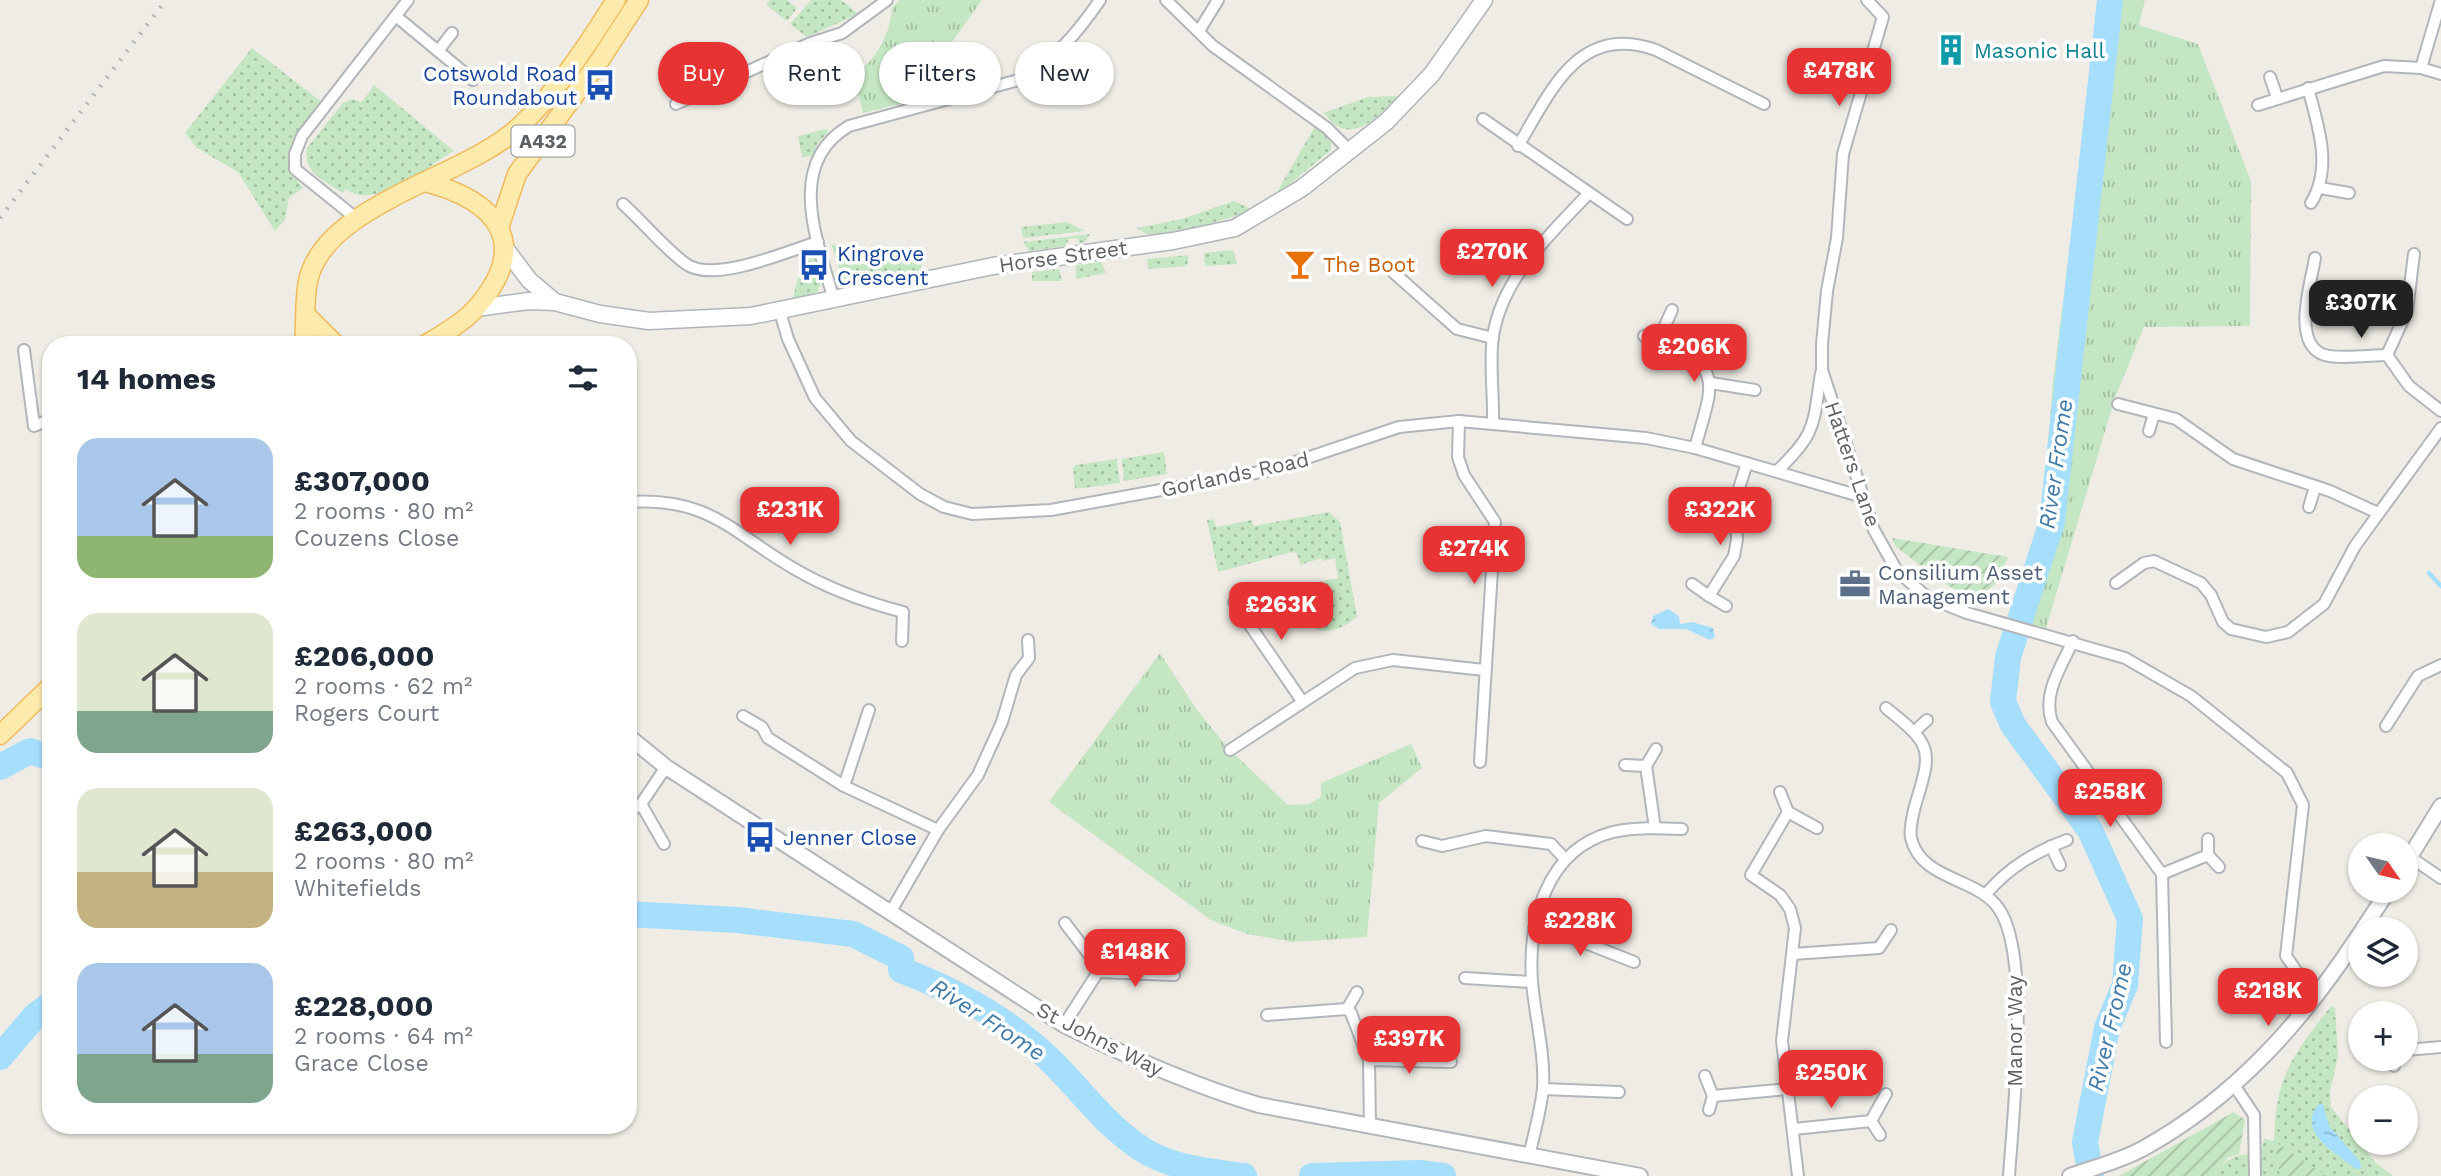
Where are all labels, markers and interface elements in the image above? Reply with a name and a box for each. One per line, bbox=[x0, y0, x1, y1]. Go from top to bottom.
building icon: Masonic Hall bbox=[1934, 33, 1968, 67]
place label: Masonic Hall bbox=[1974, 38, 2105, 63]
chip: Buy bbox=[658, 42, 749, 105]
chip: Rent bbox=[763, 42, 865, 105]
chip: Filters bbox=[879, 42, 1001, 105]
chip: New bbox=[1015, 42, 1114, 105]
pin: £478K bbox=[1790, 48, 1888, 108]
text: £478K bbox=[1803, 57, 1875, 84]
place label: Cotswold Road Roundabout bbox=[423, 61, 577, 110]
bus stop icon: Cotswold Road Roundabout bbox=[583, 68, 617, 102]
road number: A432 bbox=[512, 125, 574, 156]
pin: £270K bbox=[1443, 230, 1541, 289]
street label: Horse Street bbox=[997, 235, 1129, 277]
text: £270K bbox=[1456, 238, 1528, 265]
place label: Kingrove Crescent bbox=[837, 241, 929, 290]
bar icon: The Boot bbox=[1283, 247, 1317, 281]
bus stop icon: Kingrove Crescent bbox=[797, 248, 831, 282]
place label: The Boot bbox=[1323, 252, 1415, 277]
pin: £307K bbox=[2312, 280, 2410, 340]
text: £307K bbox=[2325, 289, 2397, 316]
pin: £206K bbox=[1645, 324, 1743, 384]
text: £206K bbox=[1658, 333, 1730, 360]
icon: filters bbox=[564, 359, 602, 397]
text: 14 homes bbox=[77, 361, 216, 396]
water label: River Frome bbox=[2034, 397, 2078, 531]
street label: Hatters Lane bbox=[1820, 398, 1886, 530]
street label: Gorlands Road bbox=[1159, 446, 1311, 502]
text: £307,000 bbox=[294, 463, 430, 498]
icon: home bbox=[133, 466, 217, 550]
pin: £231K bbox=[741, 488, 839, 547]
pin: £322K bbox=[1671, 488, 1769, 547]
text: £231K bbox=[756, 496, 824, 523]
text: £322K bbox=[1684, 496, 1756, 523]
text: 2 rooms · 80 m² bbox=[294, 498, 473, 525]
text: Couzens Close bbox=[294, 525, 459, 552]
pin: £274K bbox=[1425, 526, 1523, 586]
text: £274K bbox=[1439, 535, 1509, 562]
place label: Consilium Asset Management bbox=[1878, 560, 2043, 609]
office icon: Consilium Asset Management bbox=[1838, 567, 1872, 601]
pin: £263K bbox=[1232, 582, 1330, 642]
text: £263K bbox=[1245, 591, 1317, 618]
text: £206,000 bbox=[294, 638, 435, 673]
icon: home bbox=[133, 641, 217, 725]
text: 2 rooms · 62 m² bbox=[294, 673, 472, 700]
text: Rogers Court bbox=[294, 700, 439, 727]
pin: £258K bbox=[2061, 770, 2159, 829]
text: £258K bbox=[2074, 778, 2146, 805]
text: £263,000 bbox=[294, 813, 433, 848]
icon: home bbox=[133, 816, 217, 900]
bus stop icon: Jenner Close bbox=[743, 820, 777, 854]
place label: Jenner Close bbox=[783, 825, 917, 850]
north arrow bbox=[2348, 833, 2418, 903]
map controls bbox=[2348, 833, 2418, 1155]
text: 2 rooms · 80 m² bbox=[294, 848, 473, 875]
text: Whitefields bbox=[294, 875, 421, 902]
pin: £228K bbox=[1531, 898, 1629, 958]
text: £228K bbox=[1544, 907, 1616, 934]
button: layers bbox=[2348, 917, 2418, 987]
pin: £148K bbox=[1086, 930, 1184, 989]
text: £148K bbox=[1100, 938, 1170, 965]
water label: River Frome bbox=[2082, 960, 2138, 1094]
pin: £218K bbox=[2219, 968, 2317, 1028]
water label: River Frome bbox=[926, 973, 1050, 1067]
street label: Manor Way bbox=[2002, 975, 2027, 1087]
text: £218K bbox=[2234, 977, 2302, 1004]
text: £228,000 bbox=[294, 988, 434, 1023]
icon: home bbox=[133, 991, 217, 1075]
street label: St Johns Way bbox=[1033, 996, 1167, 1082]
button: + bbox=[2348, 1001, 2418, 1071]
pin: £397K bbox=[1360, 1016, 1458, 1076]
text: 2 rooms · 64 m² bbox=[294, 1023, 473, 1050]
text: £397K bbox=[1373, 1025, 1445, 1052]
text: Grace Close bbox=[294, 1050, 429, 1077]
pin: £250K bbox=[1782, 1050, 1880, 1110]
text: £250K bbox=[1795, 1059, 1867, 1086]
button: − bbox=[2348, 1085, 2418, 1155]

